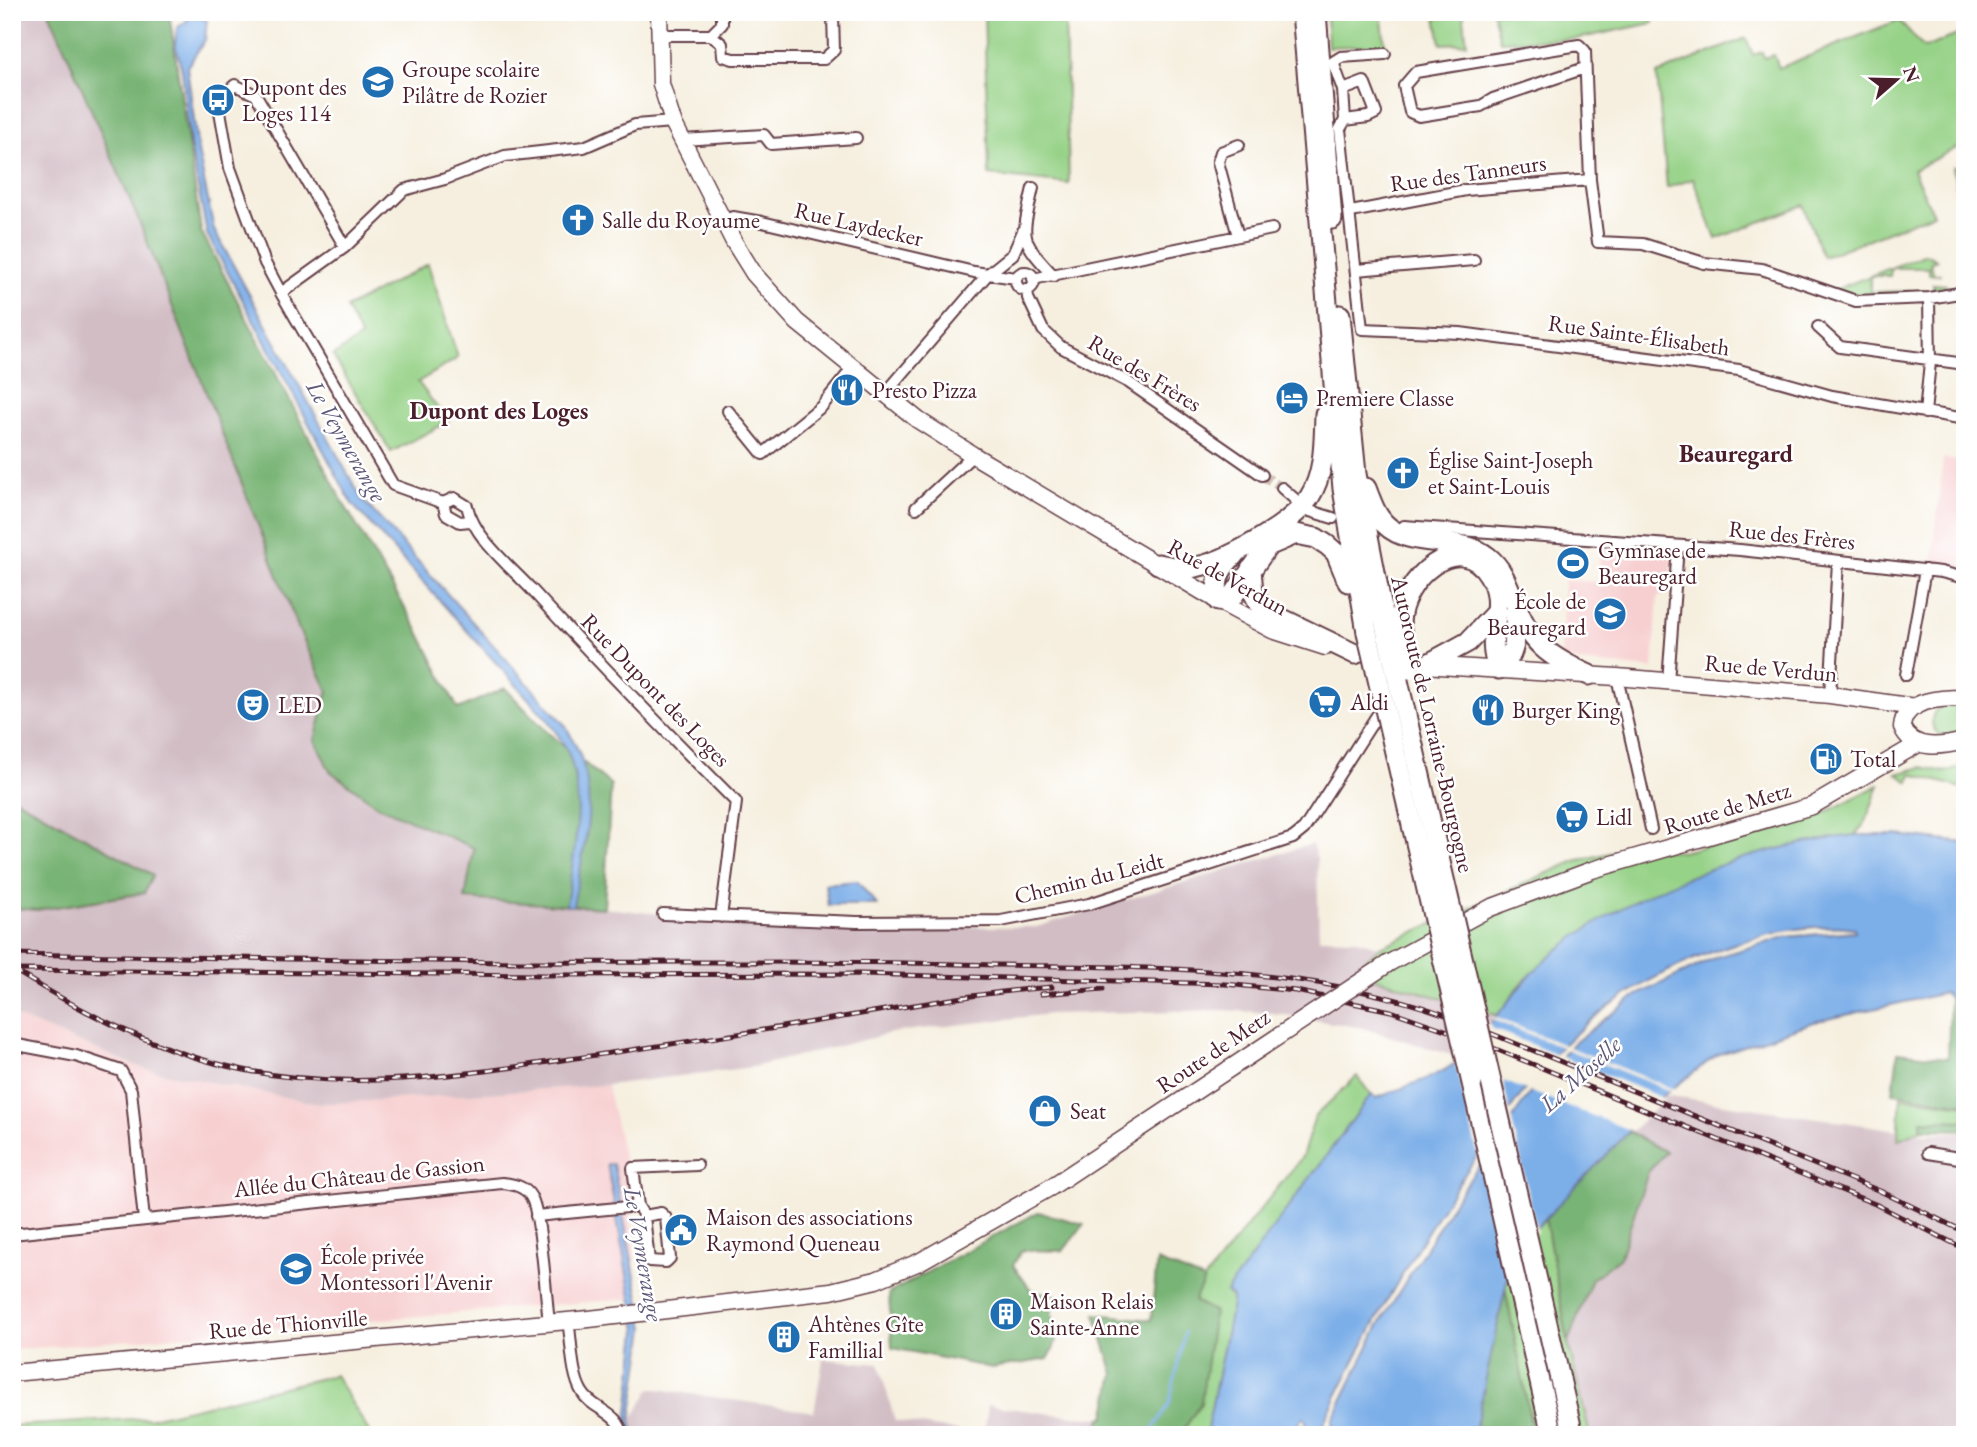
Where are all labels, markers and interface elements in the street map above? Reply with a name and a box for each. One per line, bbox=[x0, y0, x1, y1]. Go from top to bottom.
north arrow bbox=[1862, 46, 1932, 116]
place label: Groupe scolaire Pilâtre de Rozier bbox=[402, 54, 547, 110]
school or university icon: Groupe scolaire Pilâtre de Rozier bbox=[359, 63, 397, 101]
text: N bbox=[1897, 63, 1926, 86]
place label: Dupont des Loges 114 bbox=[242, 72, 347, 128]
bus stop icon: Dupont des Loges 114 bbox=[199, 81, 237, 119]
street label: Rue des Tanneurs bbox=[1388, 147, 1548, 199]
street label: Rue Laydecker bbox=[792, 195, 927, 253]
church icon: Salle du Royaume bbox=[559, 201, 597, 239]
place label: Salle du Royaume bbox=[602, 205, 760, 235]
street label: Rue Sainte-Élisabeth bbox=[1546, 307, 1732, 363]
street label: Rue des Frères bbox=[1083, 327, 1207, 419]
restaurant icon: Presto Pizza bbox=[828, 371, 866, 409]
water label: Le Veymerange bbox=[299, 374, 395, 508]
place label: Presto Pizza bbox=[872, 375, 978, 405]
hotel icon: Premiere Classe bbox=[1273, 379, 1311, 417]
place label: Premiere Classe bbox=[1316, 383, 1454, 413]
district label: Dupont des Loges bbox=[410, 395, 588, 427]
district label: Beauregard bbox=[1679, 438, 1794, 470]
place label: Église Saint-Joseph et Saint-Louis bbox=[1428, 445, 1594, 501]
church icon: Église Saint-Joseph et Saint-Louis bbox=[1384, 454, 1422, 492]
street label: Rue des Frères bbox=[1727, 513, 1857, 557]
street label: Rue de Verdun bbox=[1163, 532, 1293, 622]
place label: Gymnase de Beauregard bbox=[1598, 535, 1706, 591]
sports icon: Gymnase de Beauregard bbox=[1554, 544, 1592, 582]
street label: Autoroute de Lorraine-Bourgogne bbox=[1384, 572, 1482, 875]
place label: École de Beauregard bbox=[1487, 586, 1586, 642]
school or university icon: École de Beauregard bbox=[1591, 595, 1629, 633]
street label: Rue Dupont des Loges bbox=[575, 607, 737, 773]
street label: Rue de Verdun bbox=[1703, 647, 1839, 689]
supermarket icon: Aldi bbox=[1306, 683, 1344, 721]
theatre icon: LED bbox=[234, 686, 272, 724]
place label: Aldi bbox=[1349, 687, 1389, 717]
place label: LED bbox=[278, 690, 322, 720]
restaurant icon: Burger King bbox=[1469, 691, 1507, 729]
place label: Burger King bbox=[1512, 695, 1621, 725]
fuel station icon: Total bbox=[1807, 740, 1845, 778]
place label: Total bbox=[1850, 744, 1897, 774]
street label: Route de Metz bbox=[1660, 774, 1794, 841]
supermarket icon: Lidl bbox=[1553, 798, 1591, 836]
place label: Lidl bbox=[1596, 802, 1633, 832]
street label: Chemin du Leidt bbox=[1011, 845, 1167, 911]
street label: Route de Metz bbox=[1150, 1002, 1276, 1100]
water label: La Moselle bbox=[1532, 1029, 1628, 1119]
shop icon: Seat bbox=[1026, 1092, 1064, 1130]
place label: Seat bbox=[1070, 1096, 1107, 1126]
street label: Allée du Château de Gassion bbox=[231, 1148, 486, 1204]
water label: Le Veymerange bbox=[617, 1183, 671, 1324]
place label: Maison des associations Raymond Queneau bbox=[706, 1202, 913, 1258]
public building icon: Maison des associations Raymond Queneau bbox=[662, 1211, 700, 1249]
place label: École privée Montessori l'Avenir bbox=[320, 1241, 493, 1297]
school or university icon: École privée Montessori l'Avenir bbox=[277, 1250, 315, 1288]
place label: Maison Relais Sainte-Anne bbox=[1030, 1286, 1154, 1342]
building icon: Maison Relais Sainte-Anne bbox=[987, 1295, 1025, 1333]
street label: Rue de Thionville bbox=[208, 1302, 368, 1346]
place label: Ahtènes Gîte Famillial bbox=[807, 1309, 924, 1365]
building icon: Ahtènes Gîte Famillial bbox=[765, 1318, 803, 1356]

